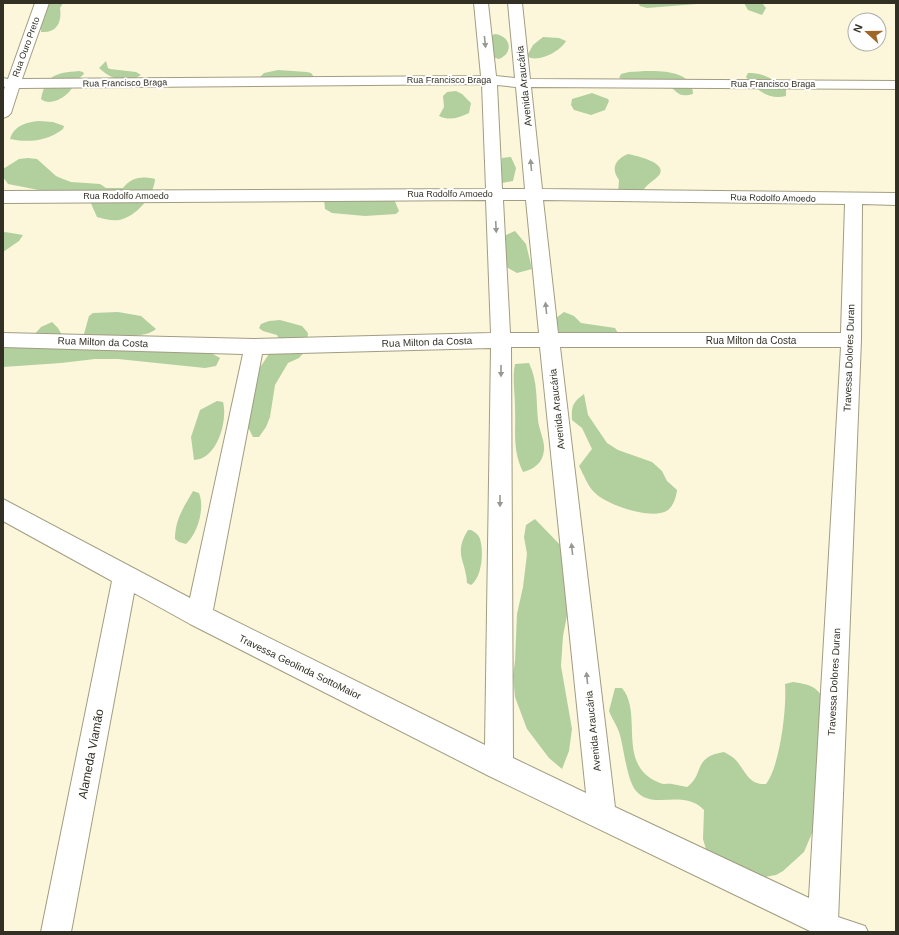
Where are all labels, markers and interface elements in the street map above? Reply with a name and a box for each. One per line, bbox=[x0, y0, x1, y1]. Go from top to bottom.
north arrow bbox=[847, 12, 887, 52]
street label: Rua Ouro Preto bbox=[11, 16, 41, 78]
text: N bbox=[851, 23, 865, 34]
one-way arrow bbox=[481, 36, 488, 48]
street label: Avenida Araucária bbox=[514, 45, 534, 127]
street label: Rua Francisco Braga bbox=[407, 75, 491, 85]
street label: Rua Francisco Braga bbox=[83, 77, 167, 89]
street label: Rua Francisco Braga bbox=[731, 79, 815, 89]
one-way arrow bbox=[528, 159, 534, 171]
street label: Rua Rodolfo Amoedo bbox=[407, 189, 493, 199]
street label: Rua Rodolfo Amoedo bbox=[83, 191, 169, 201]
street label: Rua Rodolfo Amoedo bbox=[730, 192, 816, 204]
one-way arrow bbox=[492, 221, 499, 233]
one-way arrow bbox=[542, 302, 549, 314]
street label: Travessa Dolores Duran bbox=[842, 304, 856, 412]
street label: Rua Milton da Costa bbox=[58, 335, 149, 349]
street label: Rua Milton da Costa bbox=[382, 335, 473, 349]
street label: Rua Milton da Costa bbox=[706, 335, 797, 346]
one-way arrow bbox=[498, 365, 504, 378]
street label: Avenida Araucária bbox=[547, 368, 567, 450]
one-way arrow bbox=[497, 495, 503, 508]
one-way arrow bbox=[569, 543, 576, 555]
street label: Travessa Dolores Duran bbox=[826, 628, 842, 736]
street label: Travessa Geolinda SottoMaior bbox=[237, 633, 364, 702]
one-way arrow bbox=[584, 672, 590, 684]
street label: Avenida Araucária bbox=[583, 690, 603, 772]
street label: Alameda Viamão bbox=[75, 708, 107, 800]

